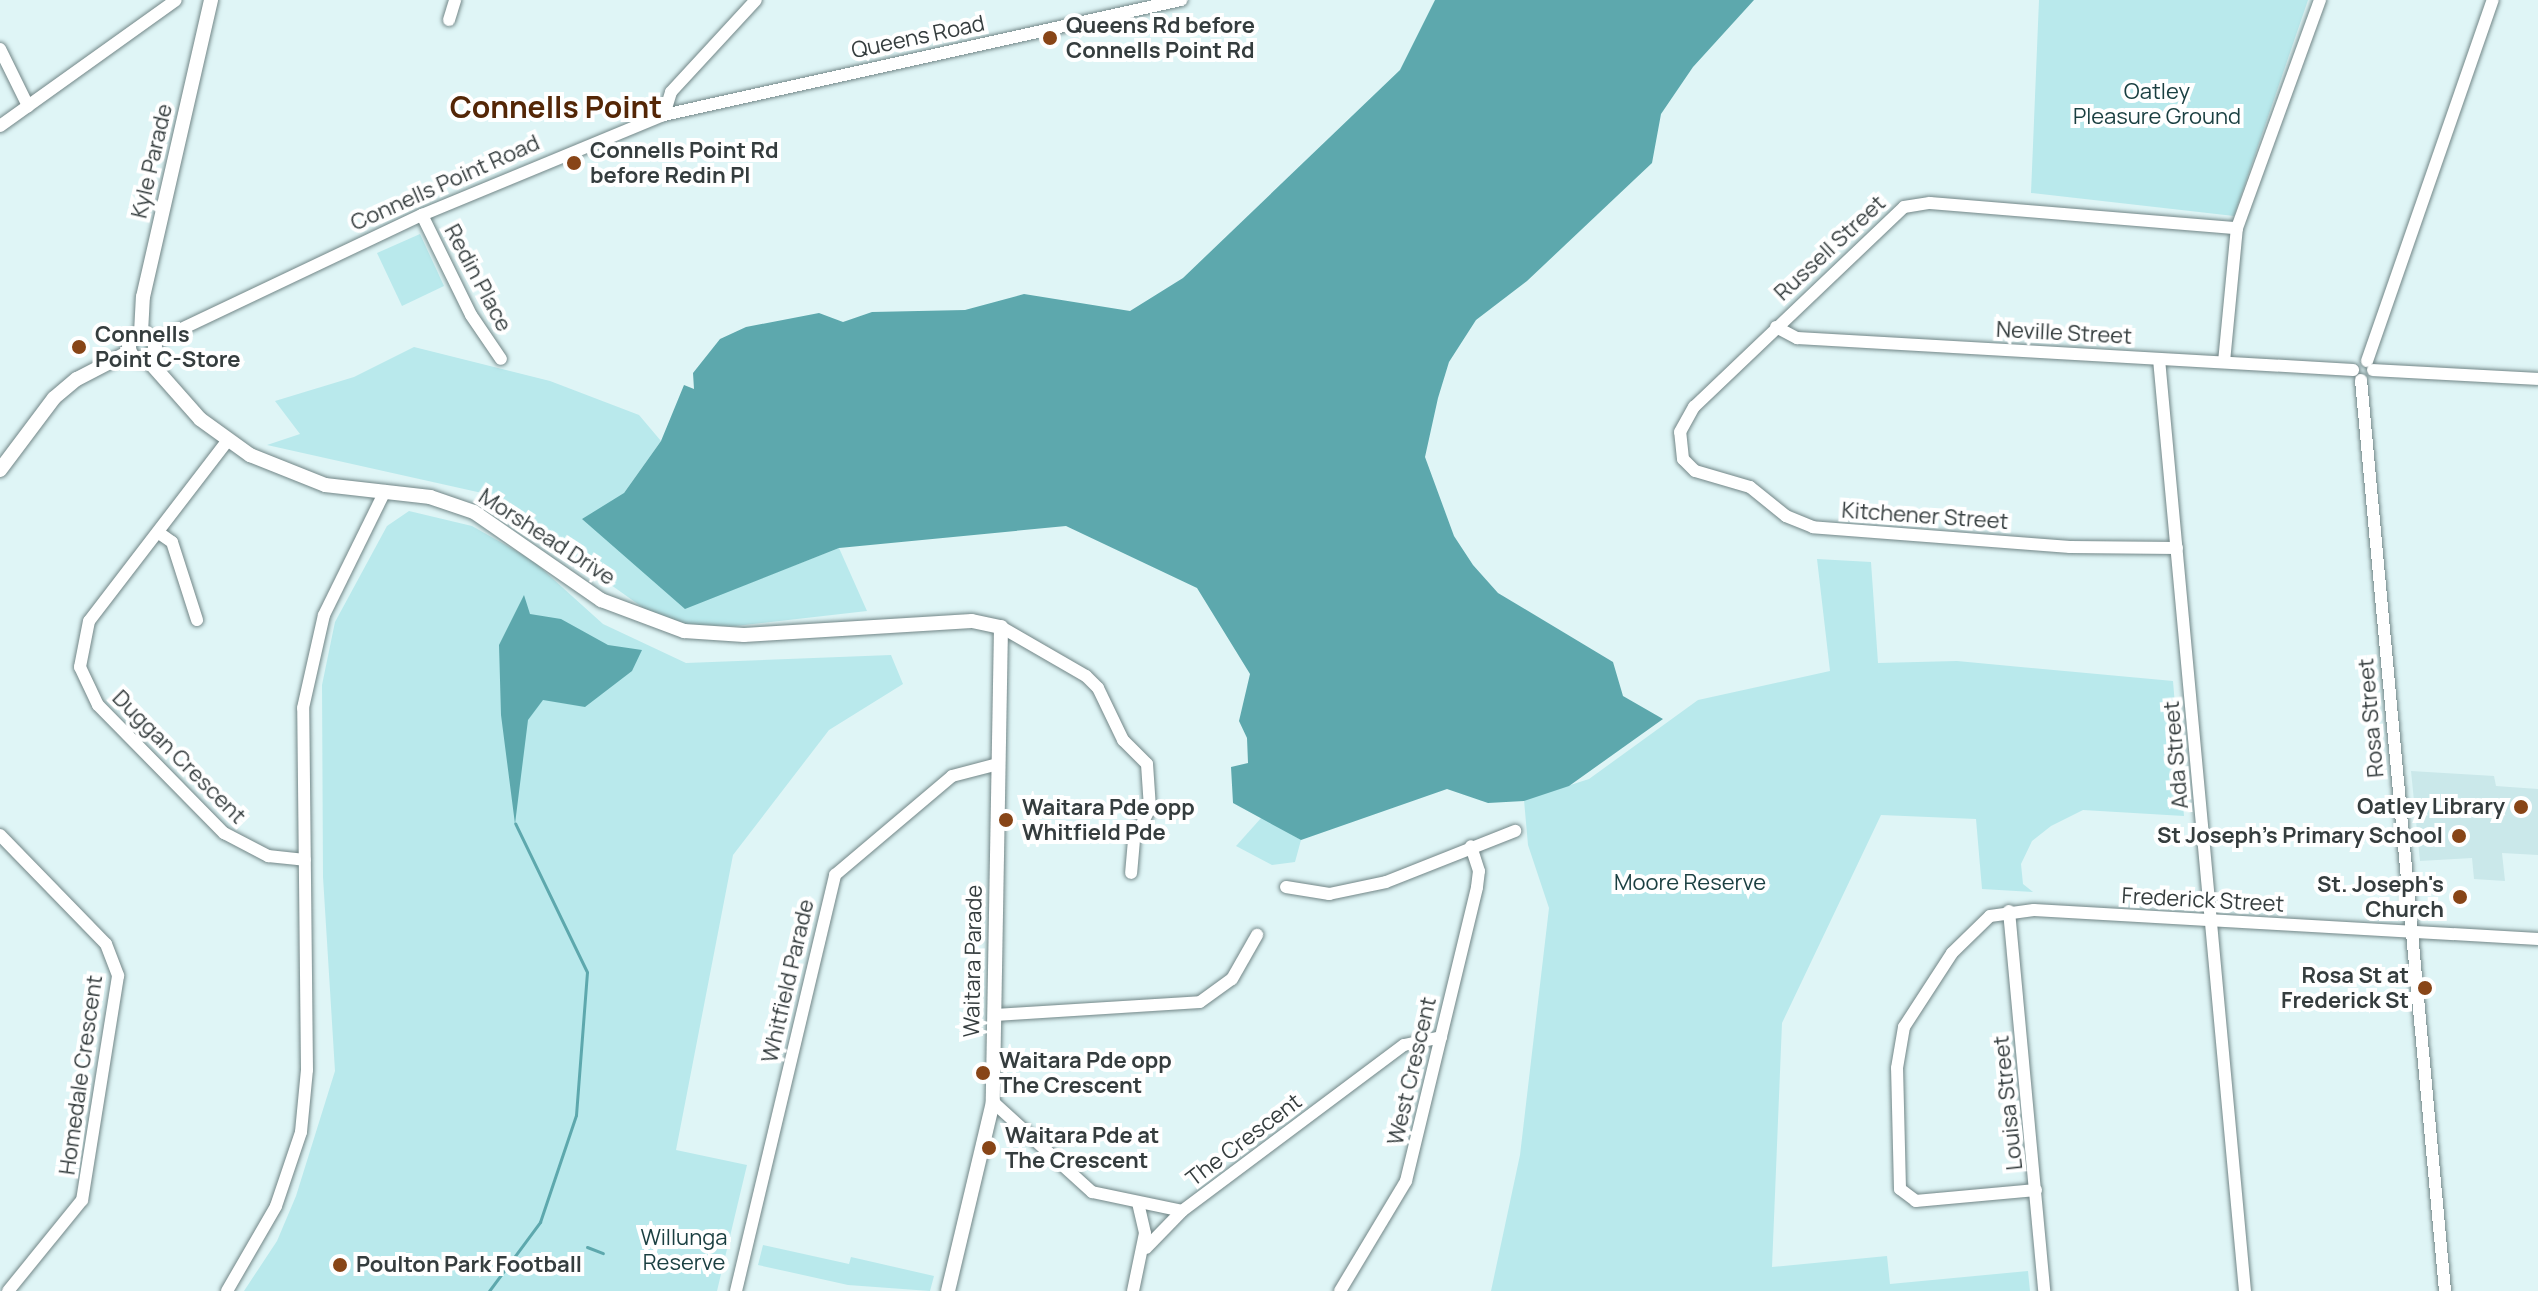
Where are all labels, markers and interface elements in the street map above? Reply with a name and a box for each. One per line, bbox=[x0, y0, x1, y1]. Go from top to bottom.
street label: Queens Road bbox=[849, 10, 987, 64]
place label: Queens Rd before Connells Point Rd bbox=[1066, 12, 1255, 64]
marker: Queens Rd before Connells Point Rd bbox=[1041, 29, 1059, 47]
park label: Oatley Pleasure Ground bbox=[2073, 78, 2241, 130]
district label: Connells Point bbox=[450, 89, 662, 125]
street label: Kyle Parade bbox=[126, 101, 178, 221]
street label: Connells Point Road bbox=[347, 130, 543, 236]
place label: Connells Point Rd before Redin Pl bbox=[590, 137, 778, 188]
marker: Connells Point Rd before Redin Pl bbox=[565, 154, 583, 172]
street label: Russell Street bbox=[1769, 190, 1891, 306]
street label: Redin Place bbox=[439, 220, 517, 336]
street label: Neville Street bbox=[1995, 316, 2133, 350]
place label: Connells Point C-Store bbox=[95, 321, 241, 372]
marker: Connells Point C-Store bbox=[70, 338, 88, 356]
street label: Morshead Drive bbox=[474, 483, 620, 591]
street label: Kitchener Street bbox=[1841, 497, 2009, 535]
street label: Rosa Street bbox=[2353, 657, 2389, 779]
street label: Duggan Crescent bbox=[107, 685, 251, 829]
street label: Ada Street bbox=[2158, 700, 2194, 810]
place label: Waitara Pde opp Whitfield Pde bbox=[1022, 794, 1195, 846]
place label: Oatley Library bbox=[2357, 794, 2505, 820]
marker: Oatley Library bbox=[2512, 798, 2530, 816]
marker: Waitara Pde opp Whitfield Pde bbox=[997, 811, 1015, 829]
place label: St Joseph's Primary School bbox=[2157, 823, 2443, 849]
marker: St Joseph's Primary School bbox=[2450, 827, 2468, 845]
park label: Moore Reserve bbox=[1614, 870, 1766, 896]
place label: St. Joseph's Church bbox=[2317, 871, 2444, 922]
street label: Frederick Street bbox=[2121, 883, 2285, 917]
street label: Waitara Parade bbox=[958, 884, 988, 1038]
marker: St. Joseph's Church bbox=[2451, 888, 2469, 906]
street label: Whitfield Parade bbox=[756, 897, 820, 1065]
place label: Rosa St at Frederick St bbox=[2281, 962, 2409, 1014]
street label: Homedale Crescent bbox=[54, 974, 108, 1176]
marker: Rosa St at Frederick St bbox=[2416, 979, 2434, 997]
street label: West Crescent bbox=[1382, 994, 1442, 1148]
street label: Louisa Street bbox=[1988, 1034, 2028, 1172]
place label: Waitara Pde opp The Crescent bbox=[999, 1047, 1172, 1098]
marker: Waitara Pde opp The Crescent bbox=[974, 1064, 992, 1082]
street label: The Crescent bbox=[1181, 1088, 1307, 1192]
place label: Waitara Pde at The Crescent bbox=[1005, 1122, 1159, 1174]
marker: Waitara Pde at The Crescent bbox=[980, 1139, 998, 1157]
park label: Willunga Reserve bbox=[641, 1224, 727, 1276]
place label: Poulton Park Football bbox=[356, 1252, 582, 1278]
marker: Poulton Park Football bbox=[331, 1256, 349, 1274]

